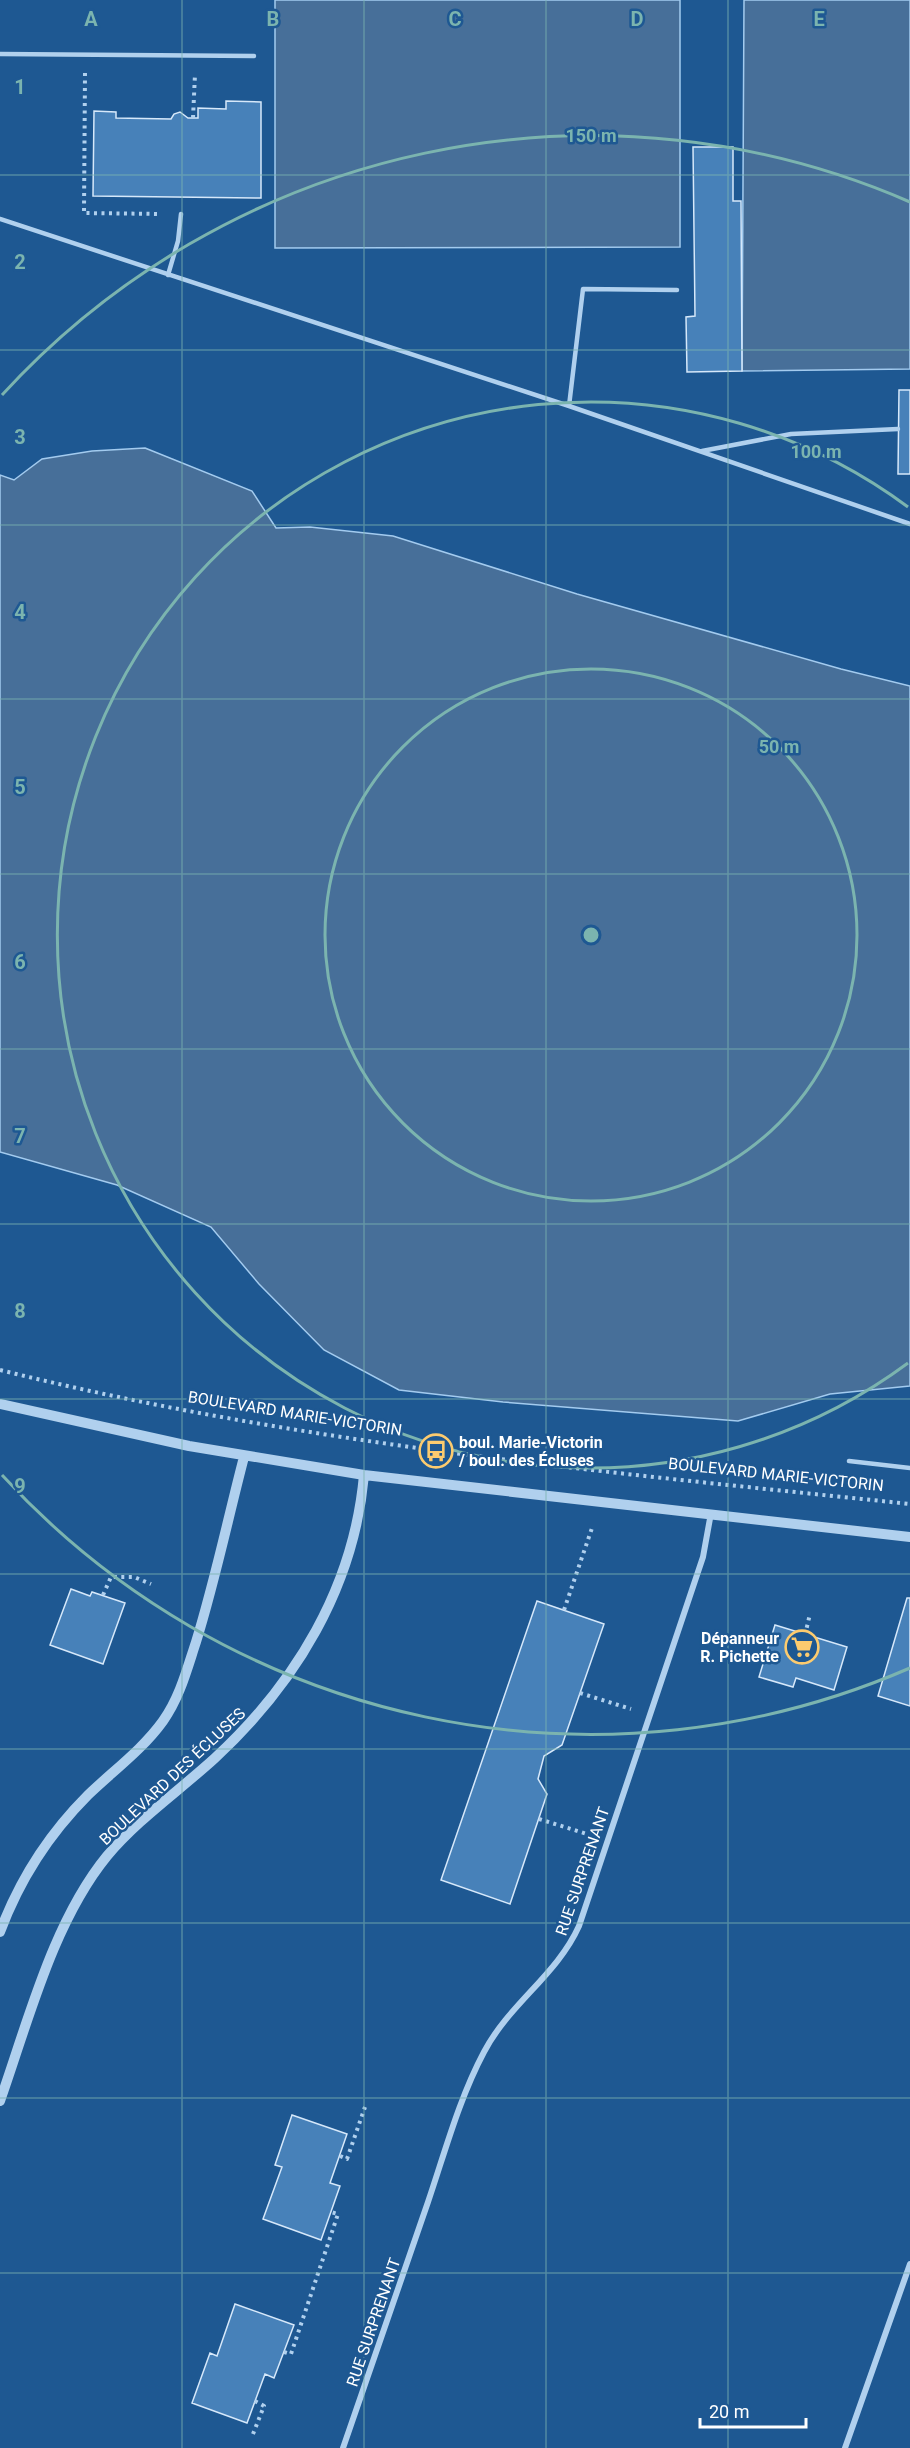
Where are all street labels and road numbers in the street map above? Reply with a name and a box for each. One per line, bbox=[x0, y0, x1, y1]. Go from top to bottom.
street label: BOULEVARD MARIE-VICTORIN bbox=[187, 1387, 403, 1440]
street label: BOULEVARD MARIE-VICTORIN bbox=[667, 1454, 885, 1495]
street label: BOULEVARD DES ÉCLUSES bbox=[95, 1704, 249, 1849]
street label: RUE SURPRENANT bbox=[552, 1804, 614, 1938]
street label: RUE SURPRENANT bbox=[343, 2255, 405, 2389]

